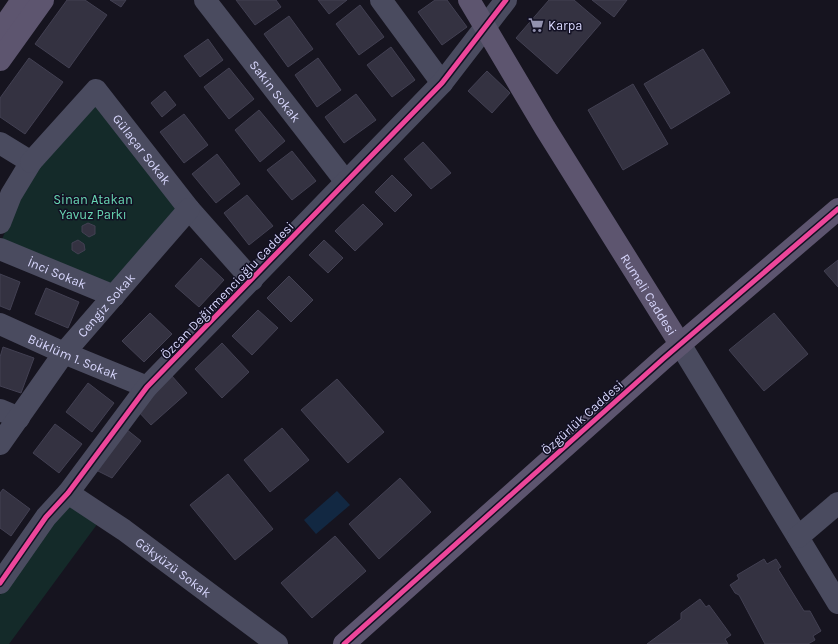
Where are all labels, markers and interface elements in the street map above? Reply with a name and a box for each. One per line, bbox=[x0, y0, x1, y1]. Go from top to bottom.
supermarket icon: Karpa bbox=[527, 16, 545, 34]
place label: Karpa bbox=[548, 18, 583, 33]
street label: Sakin Sokak bbox=[246, 57, 304, 125]
street label: Gülaçar Sokak bbox=[110, 111, 174, 188]
park label: Sinan Atakan Yavuz Parkı bbox=[53, 192, 133, 222]
street label: Özcan Değirmencioğlu Caddesi bbox=[157, 218, 297, 362]
street label: Rumeli Caddesi bbox=[617, 251, 680, 338]
street label: İnci Sokak bbox=[26, 254, 89, 292]
street label: Cengiz Sokak bbox=[74, 270, 138, 340]
street label: Büklüm 1. Sokak bbox=[26, 331, 120, 382]
street label: Özgürlük Caddesi bbox=[538, 376, 626, 458]
street label: Gökyüzü Sokak bbox=[133, 534, 214, 600]

